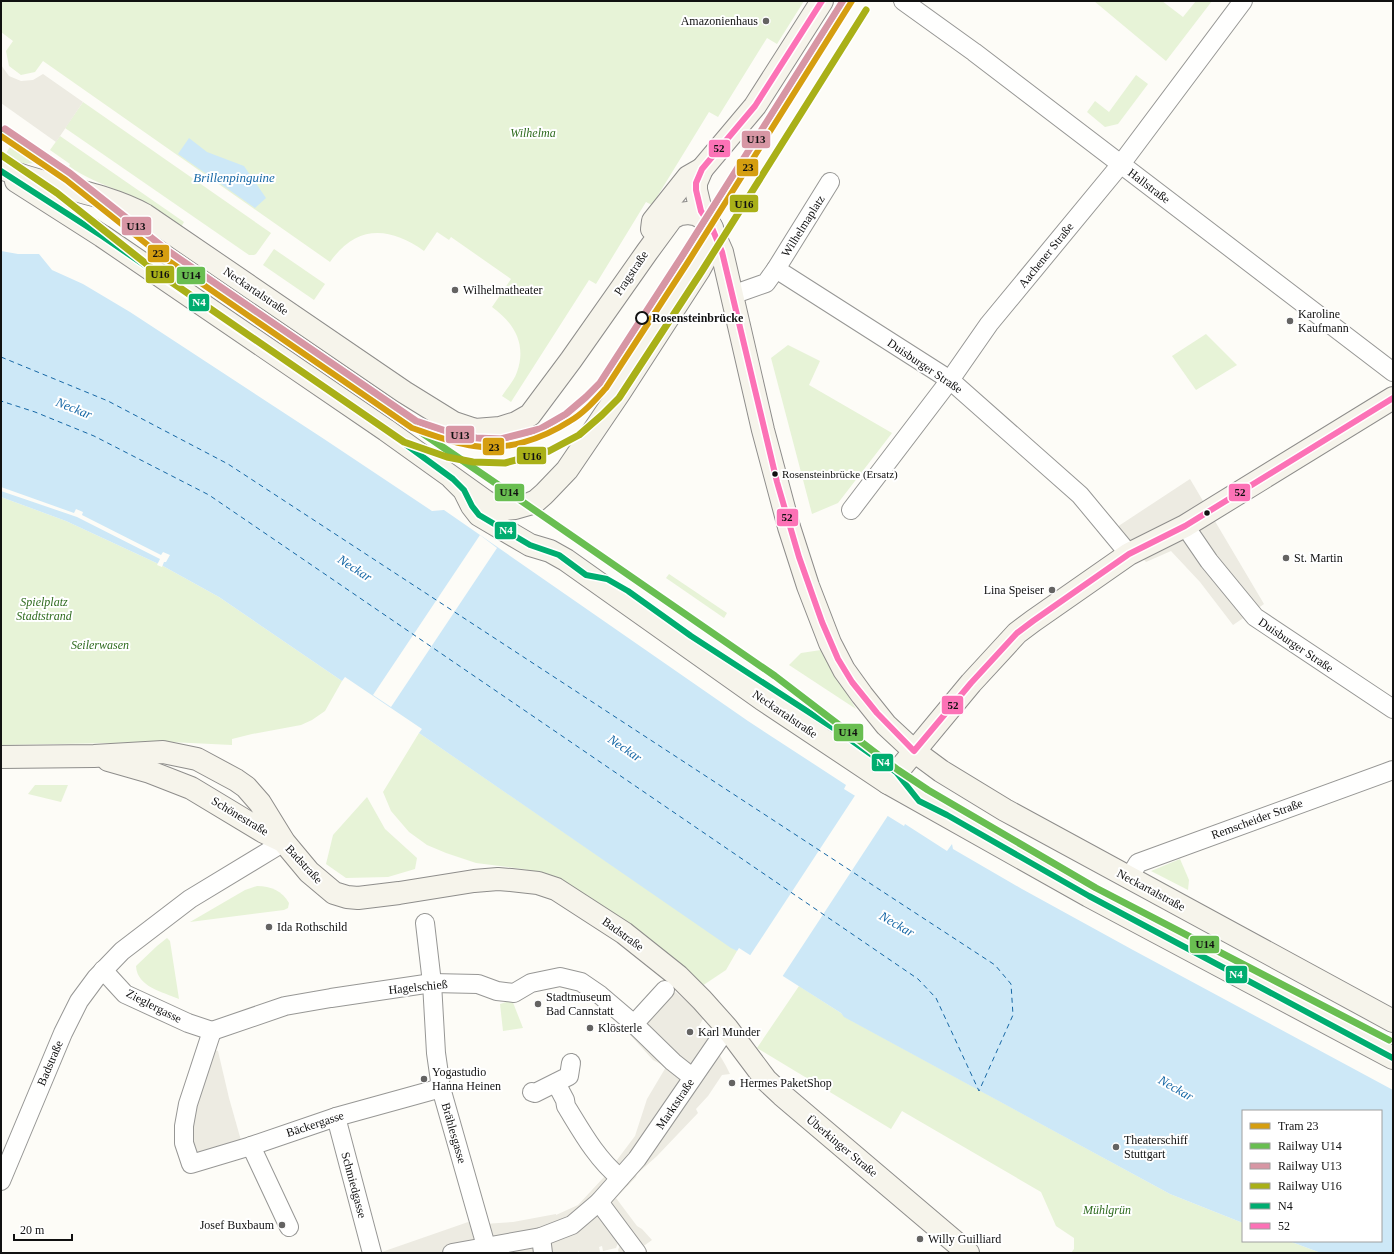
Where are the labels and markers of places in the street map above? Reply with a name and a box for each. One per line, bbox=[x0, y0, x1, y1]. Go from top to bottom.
place label: Amazonienhaus bbox=[681, 14, 758, 28]
marker: Amazonienhaus bbox=[761, 16, 771, 26]
place label: Wilhelmatheater bbox=[463, 283, 542, 297]
marker: Wilhelmatheater bbox=[450, 285, 460, 295]
place label: Karoline Kaufmann bbox=[1298, 307, 1349, 335]
marker: Rosensteinbrücke bbox=[635, 311, 649, 325]
place label: Rosensteinbrücke bbox=[652, 311, 744, 325]
marker: Karoline Kaufmann bbox=[1285, 316, 1295, 326]
place label: Rosensteinbrücke (Ersatz) bbox=[782, 468, 898, 481]
marker: Rosensteinbrücke (Ersatz) bbox=[770, 469, 780, 479]
unlabelled marker bbox=[1202, 508, 1212, 518]
place label: St. Martin bbox=[1294, 551, 1343, 565]
marker: St. Martin bbox=[1281, 553, 1291, 563]
place label: Lina Speiser bbox=[984, 583, 1044, 597]
marker: Lina Speiser bbox=[1047, 585, 1057, 595]
place label: Ida Rothschild bbox=[277, 920, 347, 934]
marker: Ida Rothschild bbox=[264, 922, 274, 932]
place label: Stadtmuseum Bad Cannstatt bbox=[546, 990, 614, 1018]
marker: Stadtmuseum Bad Cannstatt bbox=[533, 999, 543, 1009]
place label: Klösterle bbox=[598, 1021, 642, 1035]
marker: Klösterle bbox=[585, 1023, 595, 1033]
place label: Karl Munder bbox=[698, 1025, 760, 1039]
marker: Karl Munder bbox=[685, 1027, 695, 1037]
place label: Yogastudio Hanna Heinen bbox=[432, 1065, 501, 1093]
marker: Yogastudio Hanna Heinen bbox=[419, 1074, 429, 1084]
place label: Hermes PaketShop bbox=[740, 1076, 832, 1090]
marker: Hermes PaketShop bbox=[727, 1078, 737, 1088]
place label: Theaterschiff Stuttgart bbox=[1124, 1133, 1188, 1161]
marker: Theaterschiff Stuttgart bbox=[1111, 1142, 1121, 1152]
place label: Josef Buxbaum bbox=[200, 1218, 275, 1232]
marker: Josef Buxbaum bbox=[277, 1220, 287, 1230]
place label: Willy Guilliard bbox=[928, 1232, 1001, 1246]
marker: Willy Guilliard bbox=[915, 1234, 925, 1244]

